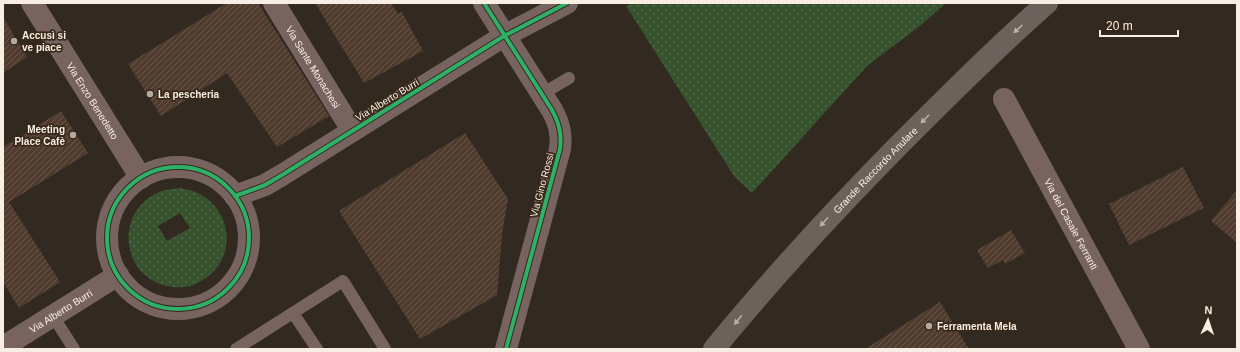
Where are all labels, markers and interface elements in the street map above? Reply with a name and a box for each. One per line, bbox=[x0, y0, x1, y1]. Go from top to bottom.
scale bar bbox=[1100, 12, 1178, 38]
text: 20 m bbox=[1106, 19, 1133, 33]
street label: Via Sante Monachesi bbox=[284, 24, 343, 110]
one-way arrow bbox=[1013, 24, 1023, 34]
place label: Accusì si ve piace bbox=[22, 30, 66, 53]
marker: Accusì si ve piace bbox=[9, 36, 19, 46]
street label: Via Enzo Benedetto bbox=[65, 60, 121, 141]
street label: Via Alberto Burri bbox=[353, 77, 421, 123]
marker: La pescheria bbox=[145, 89, 155, 99]
place label: La pescheria bbox=[158, 89, 220, 100]
one-way arrow bbox=[920, 114, 930, 124]
place label: Meeting Place Cafè bbox=[14, 124, 65, 147]
street label: Grande Raccordo Anulare bbox=[831, 124, 920, 215]
marker: Meeting Place Cafè bbox=[68, 130, 78, 140]
street label: Via Gino Rossi bbox=[528, 152, 556, 218]
street label: Via del Casale Ferranti bbox=[1042, 177, 1100, 271]
one-way arrow bbox=[819, 217, 829, 227]
street label: Via Alberto Burri bbox=[27, 287, 94, 335]
north arrow bbox=[1188, 300, 1228, 340]
text: N bbox=[1204, 304, 1213, 316]
one-way arrow bbox=[734, 314, 743, 325]
marker: Ferramenta Mela bbox=[924, 321, 934, 331]
place label: Ferramenta Mela bbox=[937, 321, 1017, 332]

